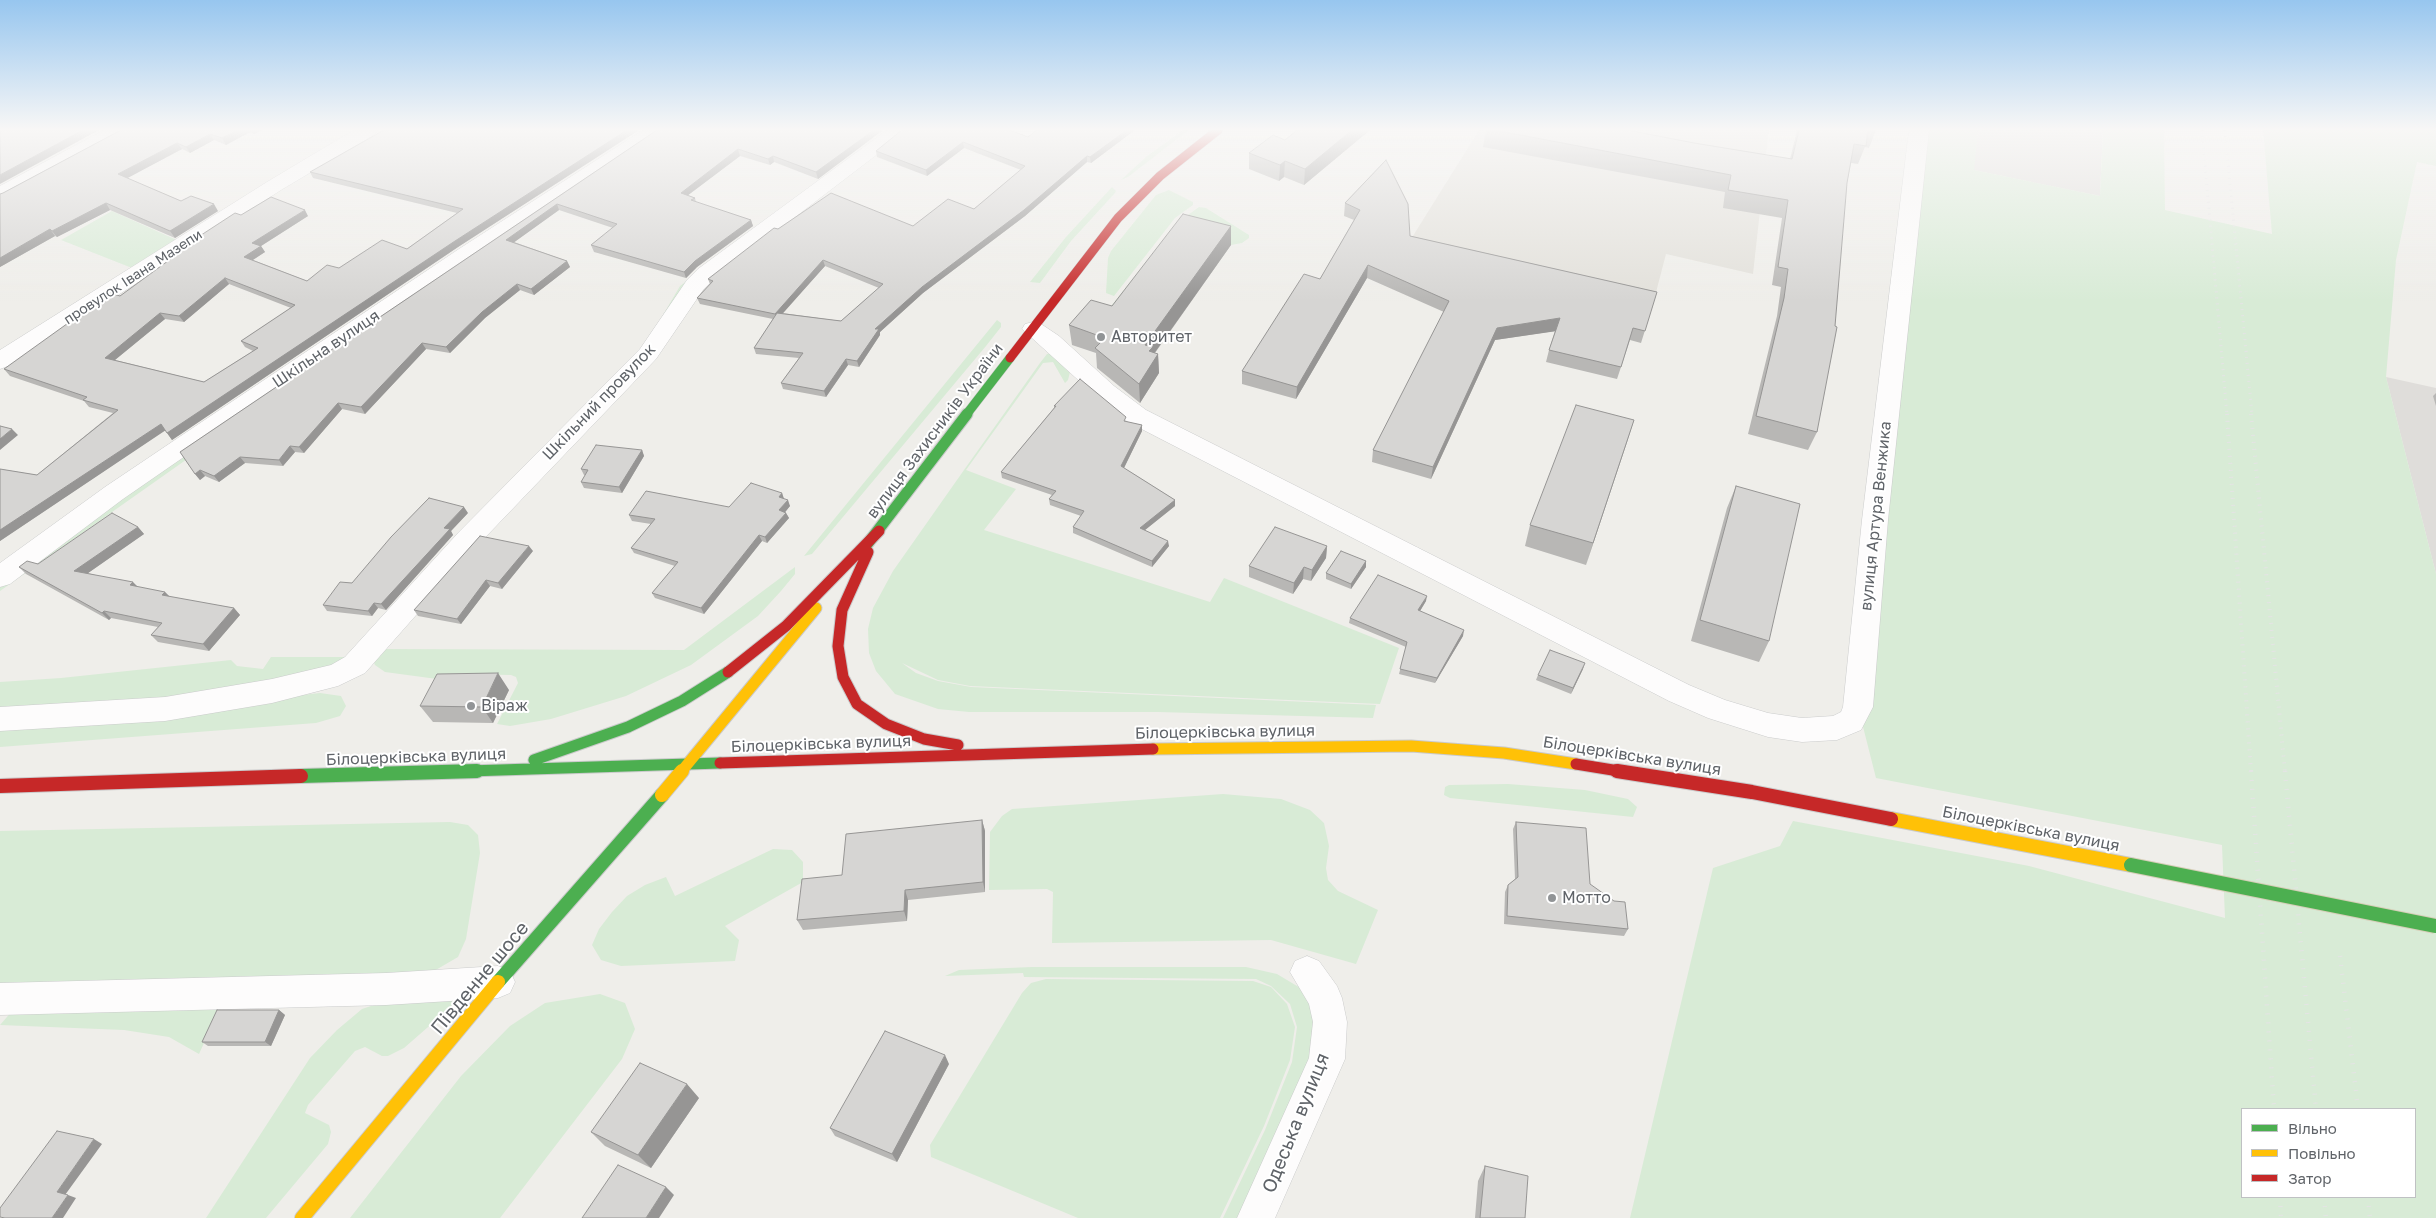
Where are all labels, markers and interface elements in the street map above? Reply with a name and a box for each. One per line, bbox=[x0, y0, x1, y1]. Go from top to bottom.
street label: провулок Івана Мазепи bbox=[61, 226, 205, 328]
street label: Шкільна вулиця bbox=[269, 306, 383, 392]
place label: Авторитет bbox=[1111, 327, 1192, 347]
marker: Авторитет bbox=[1095, 331, 1107, 343]
street label: Шкільний провулок bbox=[538, 340, 660, 464]
street label: вулиця Захисників України bbox=[863, 340, 1007, 522]
street label: вулиця Артура Венжика bbox=[1856, 420, 1896, 612]
place label: Віраж bbox=[481, 696, 528, 716]
marker: Віраж bbox=[465, 700, 477, 712]
street label: Білоцерківська вулиця bbox=[1135, 721, 1315, 743]
street label: Білоцерківська вулиця bbox=[731, 731, 911, 757]
street label: Білоцерківська вулиця bbox=[1541, 732, 1723, 780]
street label: Білоцерківська вулиця bbox=[326, 744, 506, 770]
street label: Білоцерківська вулиця bbox=[1941, 802, 2121, 856]
place label: Мотто bbox=[1562, 888, 1611, 908]
marker: Мотто bbox=[1546, 892, 1558, 904]
street label: Південне шосе bbox=[426, 917, 534, 1039]
street label: Одеська вулиця bbox=[1258, 1050, 1334, 1196]
legend bbox=[2241, 1108, 2416, 1198]
text: Вільно bbox=[2288, 1119, 2337, 1137]
text: Повільно bbox=[2288, 1144, 2356, 1162]
text: Затор bbox=[2288, 1169, 2331, 1187]

